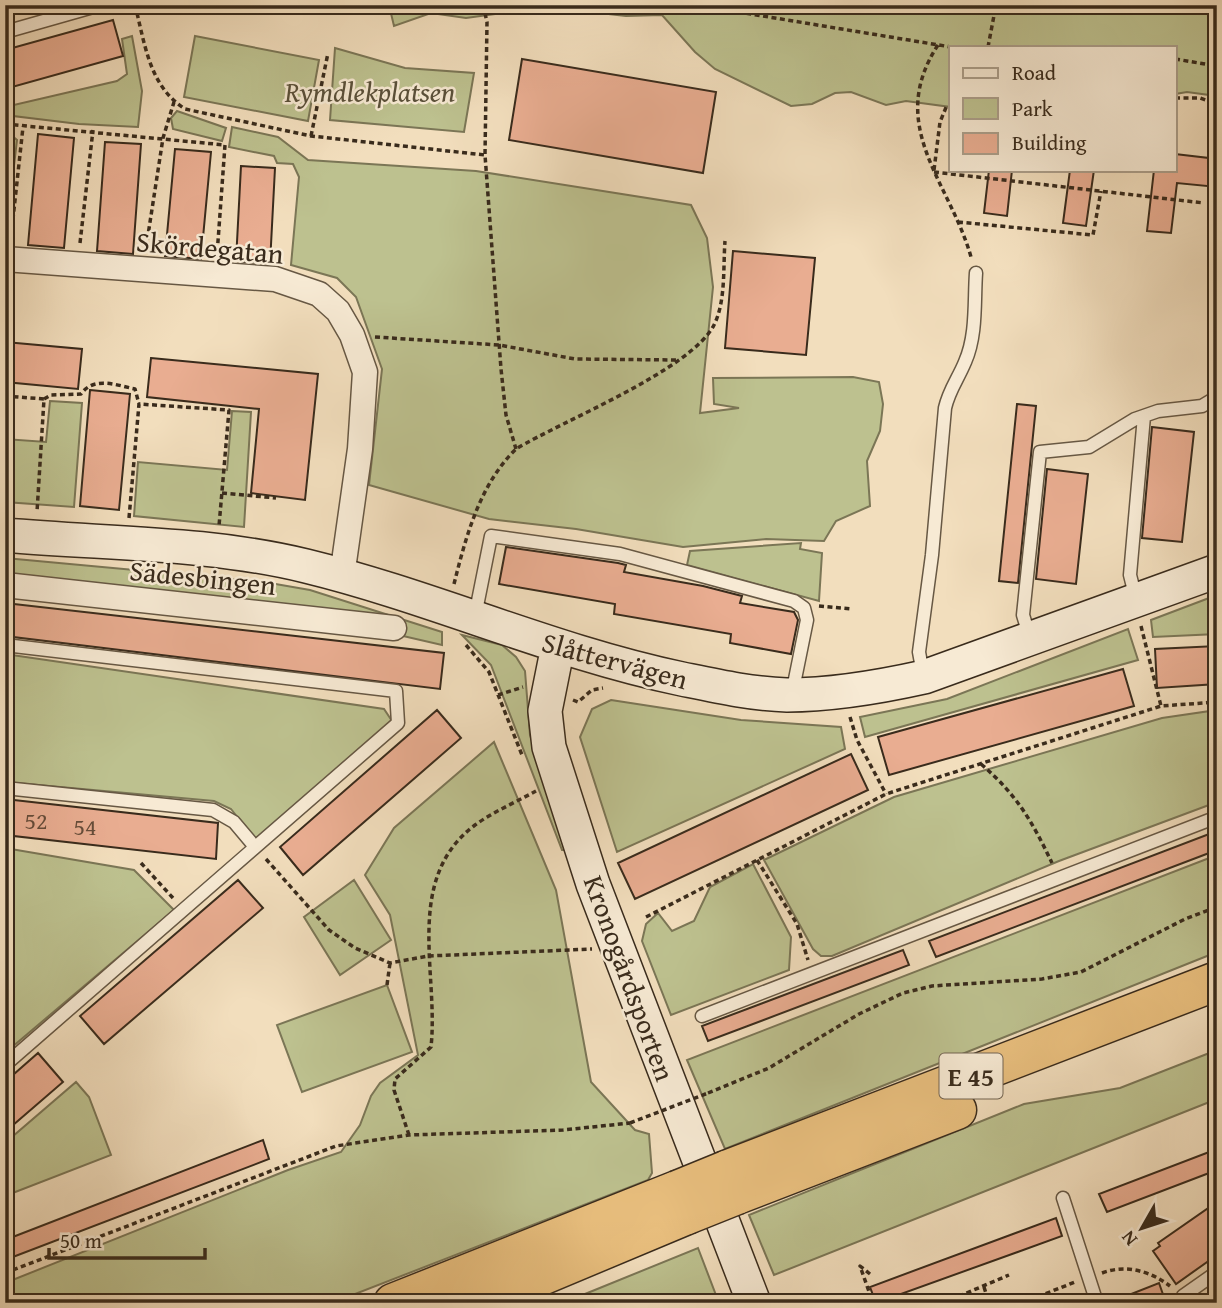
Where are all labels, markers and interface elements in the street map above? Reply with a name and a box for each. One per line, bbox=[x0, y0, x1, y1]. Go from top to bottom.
legend bbox=[949, 46, 1176, 172]
text: Road bbox=[1012, 57, 1057, 88]
park label: Rymdlekplatsen bbox=[284, 71, 455, 112]
text: Park bbox=[1012, 93, 1053, 124]
text: Building bbox=[1012, 127, 1087, 158]
street label: Skördegatan bbox=[135, 220, 286, 274]
street label: Sädesbingen bbox=[128, 549, 278, 605]
street label: Slåttervägen bbox=[538, 621, 693, 699]
house number: 52 bbox=[24, 803, 48, 838]
house number: 54 bbox=[73, 809, 97, 844]
street label: Kronogårdsporten bbox=[574, 869, 686, 1087]
road number: E 45 bbox=[940, 1054, 1002, 1098]
north arrow bbox=[1106, 1192, 1176, 1262]
scale bar bbox=[49, 1217, 205, 1261]
text: 50 m bbox=[60, 1225, 102, 1256]
text: N bbox=[1114, 1225, 1144, 1252]

